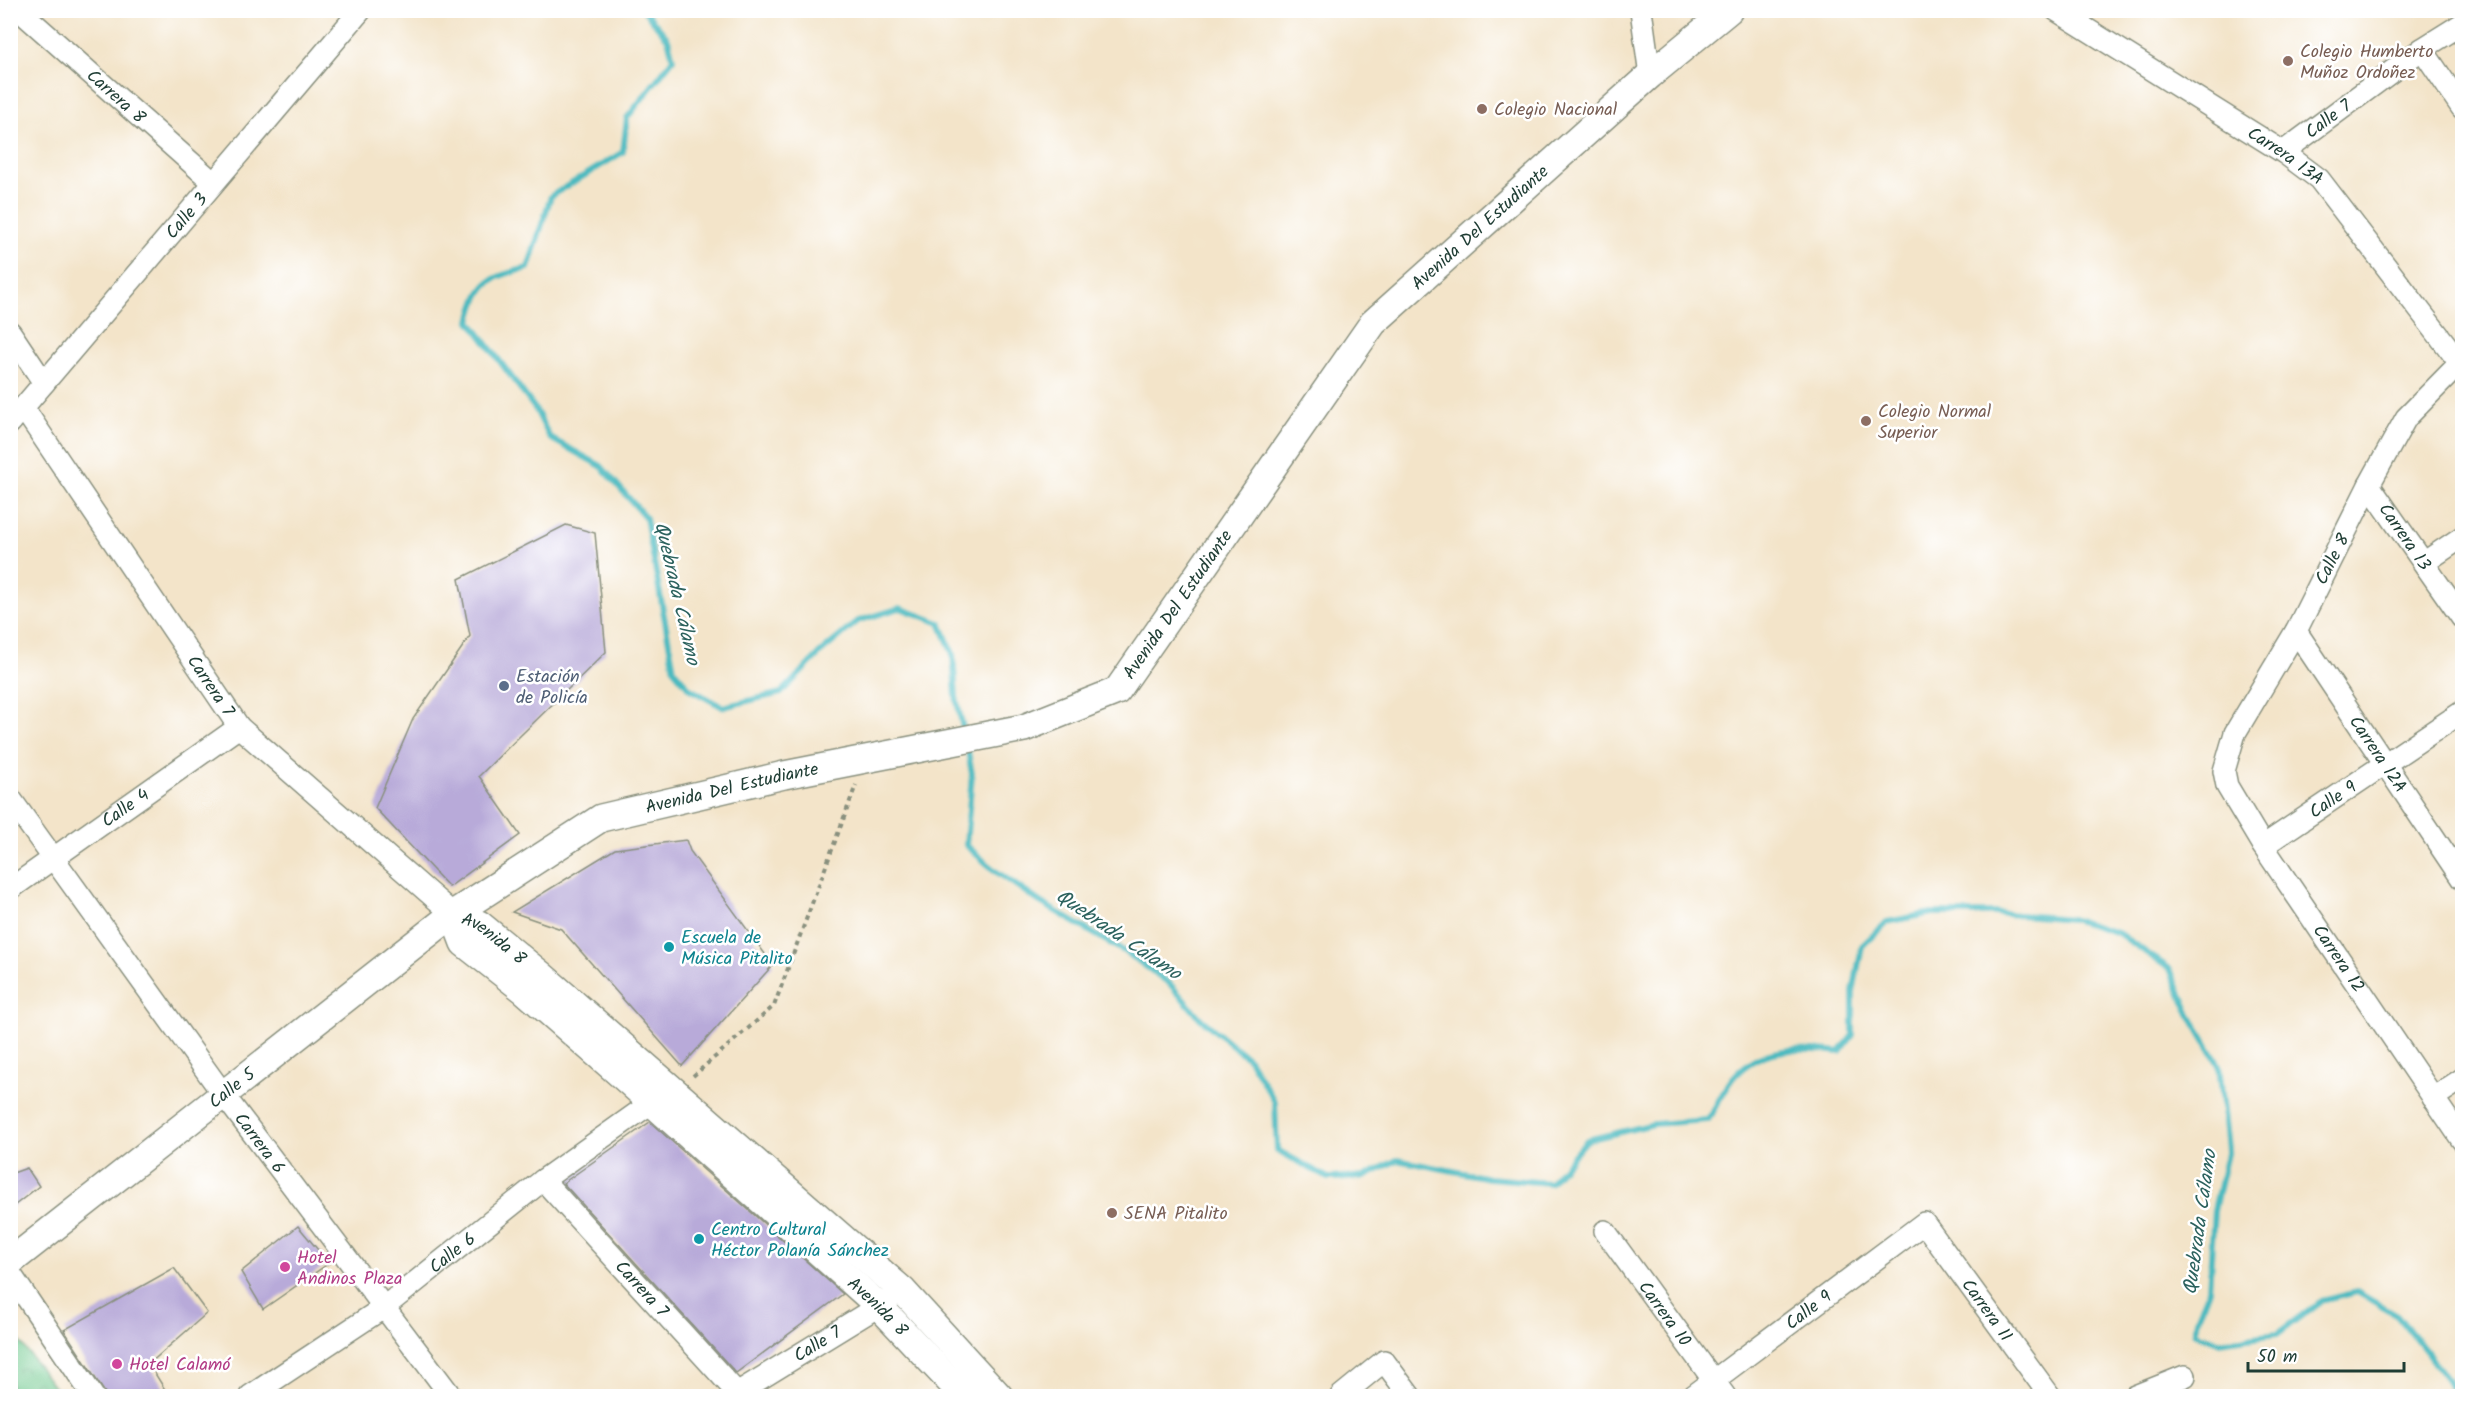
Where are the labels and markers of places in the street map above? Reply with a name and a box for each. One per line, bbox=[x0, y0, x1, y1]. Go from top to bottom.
place label: Colegio Humberto Muñoz Ordoñez bbox=[2300, 38, 2433, 88]
marker: Colegio Humberto Muñoz Ordoñez bbox=[2281, 54, 2295, 68]
place label: Colegio Nacional bbox=[1494, 96, 1618, 125]
marker: Colegio Nacional bbox=[1475, 102, 1489, 116]
place label: Colegio Normal Superior bbox=[1878, 398, 1992, 448]
marker: Colegio Normal Superior bbox=[1859, 414, 1873, 428]
place label: Estación de Policía bbox=[516, 663, 588, 713]
marker: Estación de Policía bbox=[497, 679, 511, 693]
place label: Escuela de Música Pitalito bbox=[681, 924, 793, 974]
marker: Escuela de Música Pitalito bbox=[662, 940, 676, 954]
place label: SENA Pitalito bbox=[1124, 1200, 1228, 1229]
marker: SENA Pitalito bbox=[1105, 1206, 1119, 1220]
place label: Centro Cultural Héctor Polanía Sánchez bbox=[711, 1216, 889, 1266]
marker: Centro Cultural Héctor Polanía Sánchez bbox=[692, 1232, 706, 1246]
place label: Hotel Andinos Plaza bbox=[297, 1244, 402, 1294]
marker: Hotel Andinos Plaza bbox=[278, 1260, 292, 1274]
place label: Hotel Calamó bbox=[129, 1351, 231, 1380]
marker: Hotel Calamó bbox=[110, 1357, 124, 1371]

